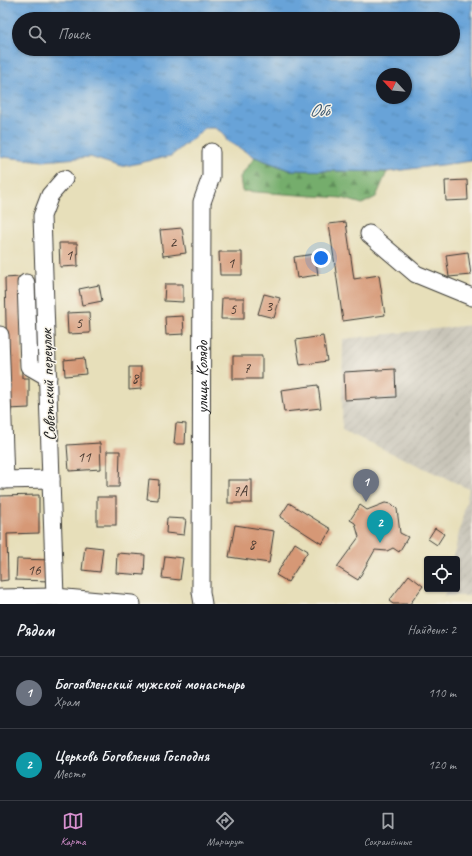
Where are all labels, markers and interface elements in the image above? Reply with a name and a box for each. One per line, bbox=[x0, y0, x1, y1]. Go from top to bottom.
search box bbox=[12, 12, 460, 56]
icon: search bbox=[26, 23, 48, 45]
text: Поиск bbox=[58, 25, 90, 44]
north arrow bbox=[376, 68, 412, 104]
water label: Обь bbox=[309, 99, 331, 121]
house number: 2 bbox=[170, 233, 178, 252]
house number: 1 bbox=[66, 246, 74, 265]
your location bbox=[311, 248, 331, 268]
house number: 1 bbox=[228, 254, 236, 273]
house number: 3 bbox=[266, 297, 274, 316]
house number: 5 bbox=[230, 300, 238, 319]
house number: 5 bbox=[76, 314, 84, 333]
street label: Советский переулок bbox=[35, 327, 60, 441]
street label: улица Колядо bbox=[191, 340, 212, 415]
house number: 7 bbox=[244, 359, 252, 378]
house number: 8 bbox=[132, 369, 140, 388]
house number: 11 bbox=[77, 448, 92, 467]
pin: 1 bbox=[353, 469, 379, 502]
house number: 7А bbox=[233, 482, 249, 501]
pin: 2 bbox=[367, 510, 393, 543]
house number: 8 bbox=[249, 535, 257, 554]
map controls bbox=[424, 556, 460, 592]
button: locate bbox=[424, 556, 460, 592]
house number: 16 bbox=[27, 561, 42, 580]
text: Рядом bbox=[16, 620, 54, 641]
text: Найдено: 2 bbox=[408, 622, 456, 638]
text: Богоявленский мужской монастырь bbox=[54, 675, 244, 694]
text: 1 bbox=[26, 685, 32, 701]
text: 110 m bbox=[428, 685, 456, 701]
text: Храм bbox=[54, 694, 79, 710]
text: Церковь Боговления Господня bbox=[54, 747, 209, 766]
text: 2 bbox=[26, 757, 32, 773]
text: 120 m bbox=[428, 757, 456, 773]
text: Место bbox=[54, 766, 85, 782]
tab: Карта bbox=[60, 810, 86, 848]
tab: Маршрут bbox=[207, 810, 243, 848]
tab: Сохранённые bbox=[364, 810, 412, 848]

